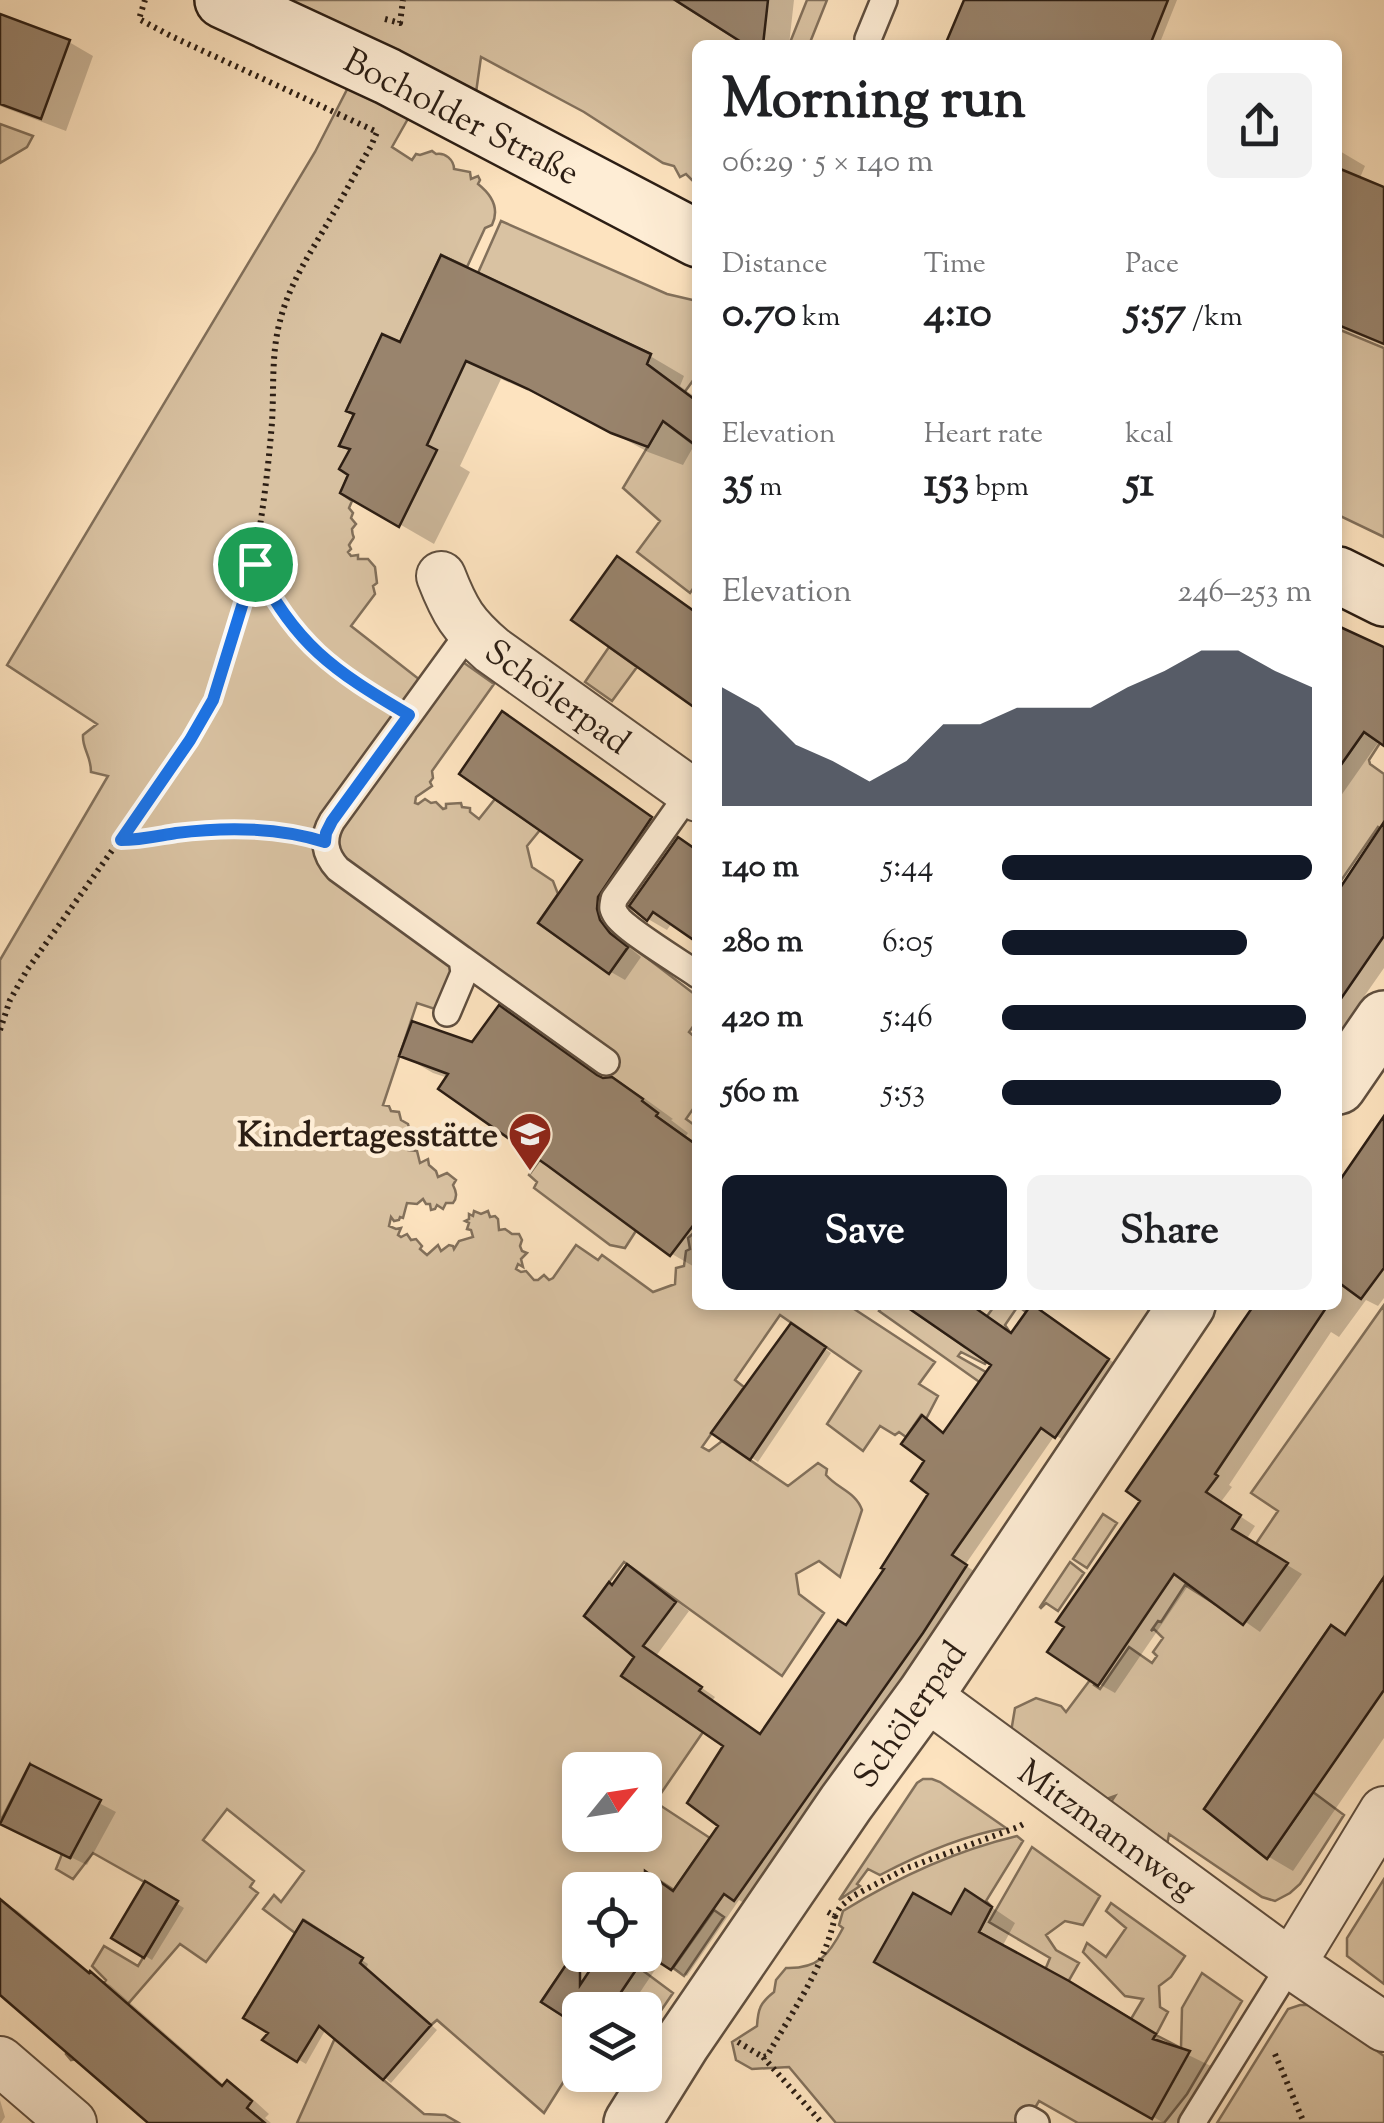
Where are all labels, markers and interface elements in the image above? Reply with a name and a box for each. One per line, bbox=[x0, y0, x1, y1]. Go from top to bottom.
street label: Bocholder Straße bbox=[334, 38, 587, 201]
text: Morning run bbox=[722, 63, 1026, 142]
button: share bbox=[1207, 73, 1312, 178]
text: 06:29 · 5 × 140 m bbox=[722, 140, 933, 186]
text: Distance bbox=[722, 245, 828, 285]
text: Time bbox=[924, 245, 986, 285]
text: Pace bbox=[1125, 245, 1179, 285]
text: 0.70 bbox=[722, 285, 796, 345]
text: 4:10 bbox=[924, 285, 992, 345]
text: 5:57 bbox=[1125, 285, 1186, 345]
text: km bbox=[796, 298, 841, 338]
text: /km bbox=[1186, 298, 1243, 338]
text: Elevation bbox=[722, 415, 836, 455]
text: Heart rate bbox=[924, 415, 1043, 455]
text: kcal bbox=[1125, 415, 1173, 455]
text: 35 bbox=[722, 455, 753, 515]
text: 153 bbox=[924, 455, 969, 515]
text: 51 bbox=[1125, 455, 1154, 515]
text: m bbox=[753, 468, 782, 508]
text: bpm bbox=[969, 468, 1029, 508]
pin bbox=[213, 522, 298, 607]
icon: arrive bbox=[228, 537, 283, 592]
text: Elevation bbox=[722, 570, 852, 616]
text: 246–253 m bbox=[1177, 570, 1312, 616]
street label: Schölerpad bbox=[472, 628, 640, 769]
text: 140 m bbox=[722, 845, 799, 891]
text: 5:44 bbox=[882, 845, 934, 891]
text: 280 m bbox=[722, 920, 803, 966]
text: 6:05 bbox=[882, 920, 933, 966]
text: 420 m bbox=[722, 995, 803, 1041]
text: 5:46 bbox=[882, 995, 933, 1041]
text: 560 m bbox=[722, 1070, 799, 1116]
text: 5:53 bbox=[882, 1070, 925, 1116]
school or university icon: Kindertagesstätte bbox=[507, 1111, 553, 1172]
place label: Kindertagesstätte bbox=[237, 1112, 498, 1163]
button: Save bbox=[722, 1175, 1007, 1290]
button: Share bbox=[1027, 1175, 1312, 1290]
street label: Schölerpad bbox=[842, 1632, 981, 1800]
street label: Mitzmannweg bbox=[1006, 1749, 1206, 1915]
north arrow bbox=[562, 1752, 662, 1852]
map controls bbox=[562, 1752, 662, 2092]
button: locate bbox=[562, 1872, 662, 1972]
button: layers bbox=[562, 1992, 662, 2092]

